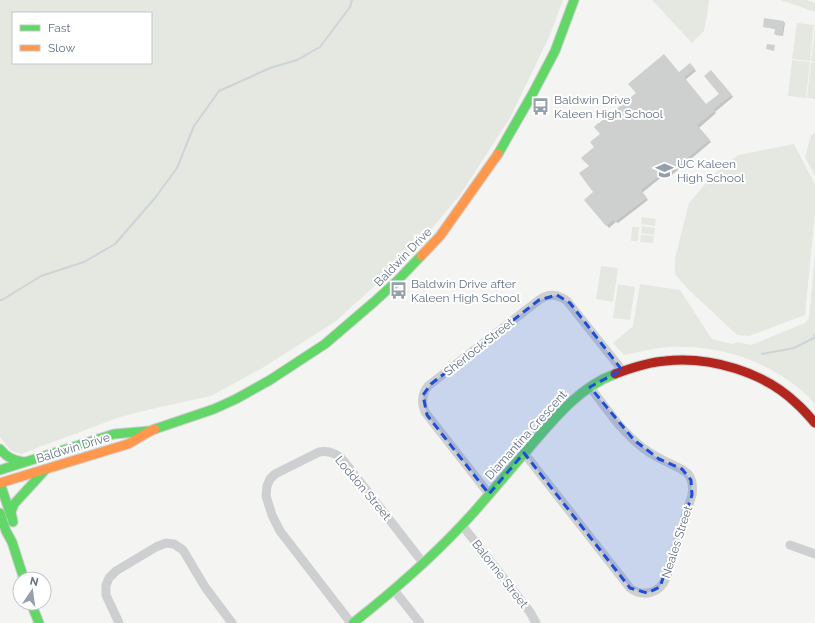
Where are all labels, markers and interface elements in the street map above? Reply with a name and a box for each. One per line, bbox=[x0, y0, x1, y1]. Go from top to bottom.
legend bbox=[12, 12, 152, 64]
text: Fast bbox=[48, 21, 71, 35]
text: Slow bbox=[48, 41, 75, 55]
place label: Baldwin Drive Kaleen High School bbox=[554, 93, 664, 121]
bus stop icon: Baldwin Drive Kaleen High School bbox=[531, 97, 551, 117]
place label: UC Kaleen High School bbox=[677, 157, 745, 185]
school or university icon: UC Kaleen High School bbox=[654, 161, 674, 181]
street label: Baldwin Drive bbox=[371, 225, 435, 289]
place label: Baldwin Drive after Kaleen High School bbox=[411, 277, 521, 305]
bus stop icon: Baldwin Drive after Kaleen High School bbox=[388, 281, 408, 301]
street label: Sherlock Street bbox=[441, 315, 517, 379]
street label: Diamantina Crescent bbox=[482, 388, 570, 482]
street label: Baldwin Drive bbox=[34, 430, 112, 466]
street label: Loddon Street bbox=[332, 453, 394, 523]
street label: Neales Street bbox=[659, 504, 695, 580]
street label: Balonne Street bbox=[469, 537, 531, 611]
north arrow bbox=[12, 571, 52, 611]
text: N bbox=[29, 574, 40, 589]

